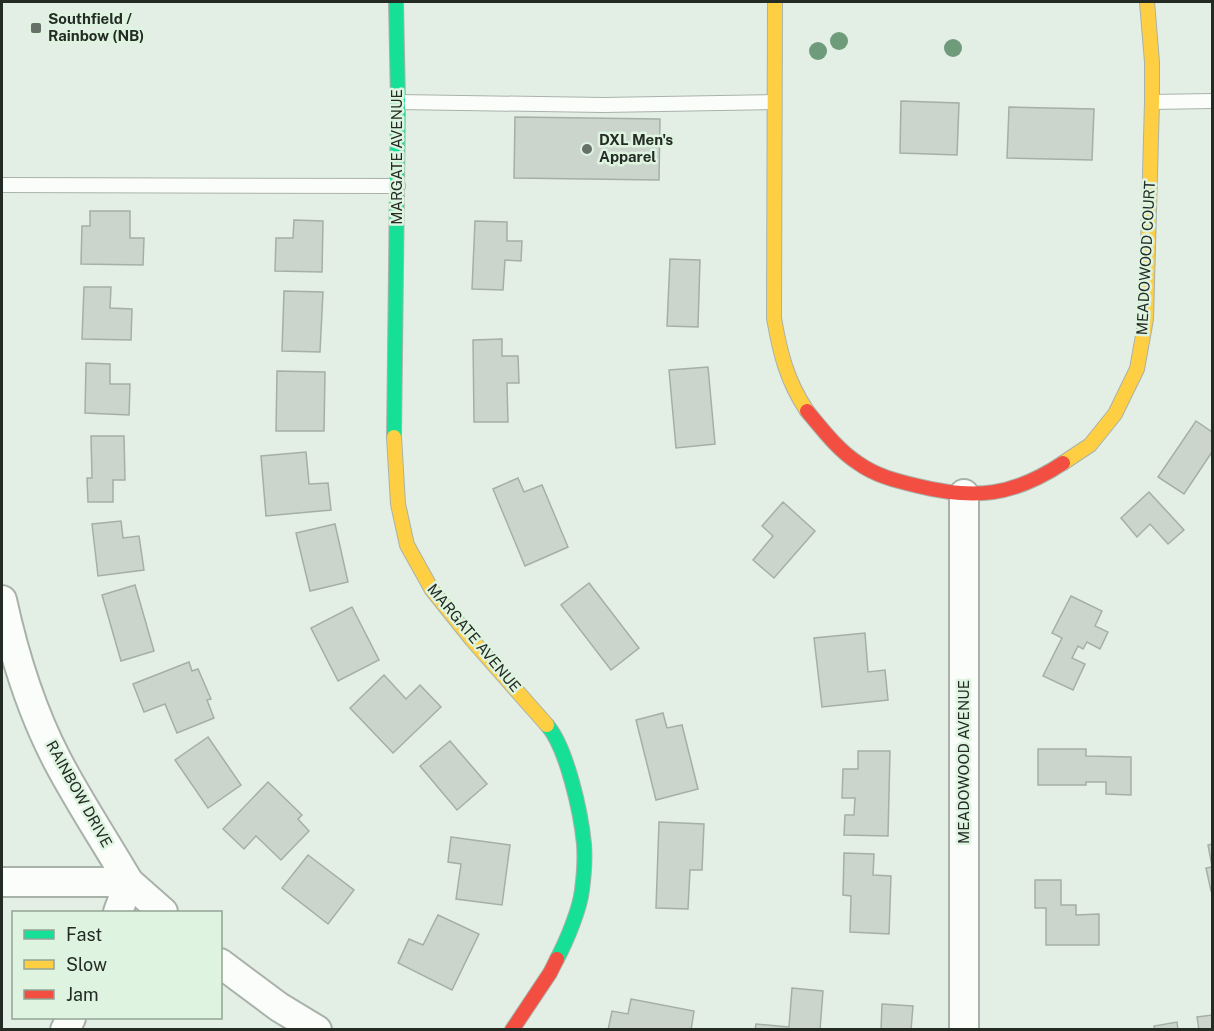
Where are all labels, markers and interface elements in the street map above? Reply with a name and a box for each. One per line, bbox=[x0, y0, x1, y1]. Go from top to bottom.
place label: Southfield / Rainbow (NB) bbox=[48, 10, 144, 44]
marker: Southfield / Rainbow (NB) bbox=[29, 21, 43, 35]
street label: MARGATE AVENUE bbox=[388, 89, 405, 225]
place label: DXL Men's Apparel bbox=[599, 131, 673, 165]
marker: DXL Men's Apparel bbox=[580, 142, 594, 156]
street label: MEADOWOOD COURT bbox=[1133, 180, 1158, 336]
street label: MARGATE AVENUE bbox=[424, 580, 524, 695]
street label: MEADOWOOD AVENUE bbox=[955, 680, 972, 844]
street label: RAINBOW DRIVE bbox=[43, 737, 116, 850]
legend bbox=[12, 911, 222, 1019]
text: Fast bbox=[66, 924, 102, 945]
text: Slow bbox=[66, 954, 107, 975]
text: Jam bbox=[66, 984, 99, 1005]

